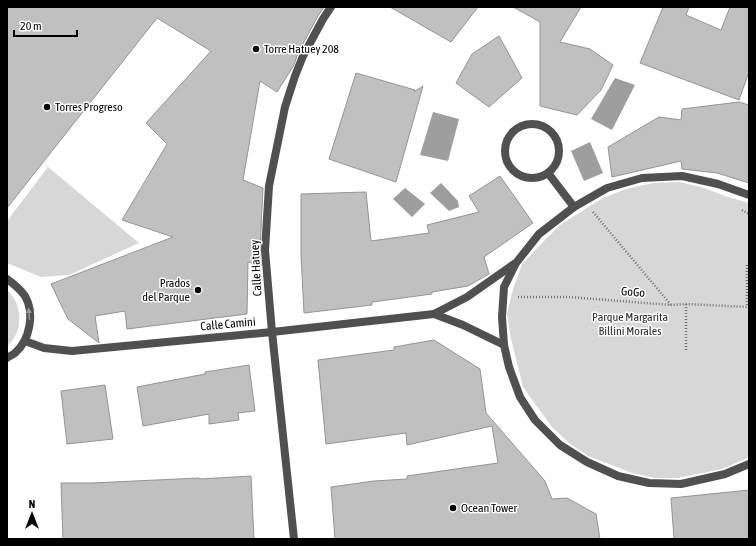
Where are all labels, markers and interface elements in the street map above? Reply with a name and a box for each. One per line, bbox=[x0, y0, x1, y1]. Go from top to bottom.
scale bar bbox=[14, 12, 77, 38]
text: 20 m bbox=[20, 19, 42, 33]
place label: Torre Hatuey 208 bbox=[264, 42, 339, 56]
marker: Torre Hatuey 208 bbox=[251, 44, 261, 54]
place label: Torres Progreso bbox=[55, 100, 123, 114]
marker: Torres Progreso bbox=[42, 102, 52, 112]
street label: Calle Hatuey bbox=[248, 239, 264, 297]
place label: Prados del Parque bbox=[142, 276, 190, 304]
street label: GoGo bbox=[620, 284, 646, 300]
marker: Prados del Parque bbox=[193, 285, 203, 295]
one-way arrow bbox=[26, 308, 33, 320]
park label: Parque Margarita Billini Morales bbox=[592, 310, 668, 338]
street label: Calle Camini bbox=[200, 315, 256, 333]
north arrow bbox=[12, 494, 52, 534]
text: N bbox=[29, 498, 35, 510]
place label: Ocean Tower bbox=[461, 501, 518, 515]
marker: Ocean Tower bbox=[448, 503, 458, 513]

